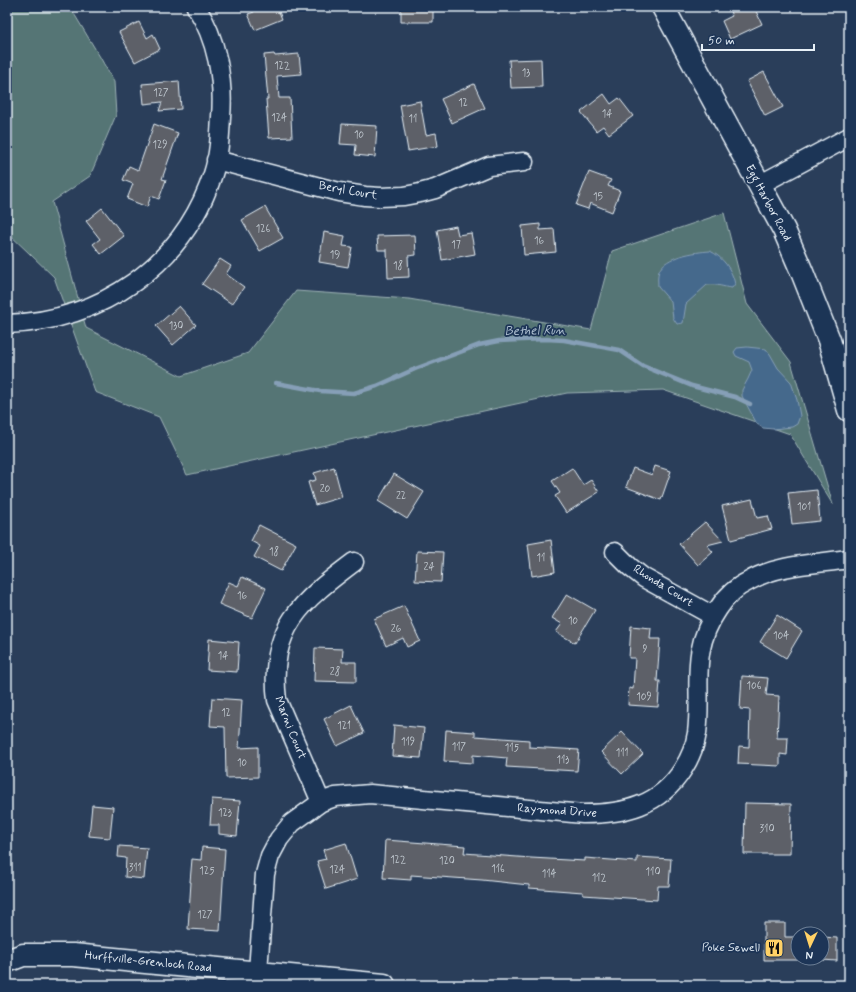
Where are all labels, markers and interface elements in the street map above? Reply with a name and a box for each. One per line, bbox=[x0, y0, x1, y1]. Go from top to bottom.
scale bar bbox=[702, 26, 814, 52]
text: 50 m bbox=[708, 33, 735, 49]
house number: 122 bbox=[274, 60, 290, 73]
house number: 13 bbox=[522, 67, 530, 80]
house number: 127 bbox=[153, 87, 169, 100]
house number: 12 bbox=[458, 97, 468, 110]
house number: 14 bbox=[602, 108, 612, 121]
house number: 124 bbox=[271, 112, 287, 125]
house number: 11 bbox=[409, 113, 417, 126]
house number: 10 bbox=[354, 129, 364, 142]
house number: 129 bbox=[152, 139, 168, 152]
street label: Egg Harbor Road bbox=[740, 162, 795, 245]
street label: Beryl Court bbox=[317, 178, 379, 204]
house number: 15 bbox=[593, 191, 603, 204]
house number: 126 bbox=[256, 223, 271, 236]
house number: 16 bbox=[534, 235, 544, 248]
house number: 17 bbox=[451, 239, 461, 252]
house number: 19 bbox=[330, 249, 340, 262]
house number: 18 bbox=[393, 259, 403, 273]
house number: 130 bbox=[169, 320, 183, 333]
water label: Bethel Run bbox=[504, 322, 566, 340]
house number: 20 bbox=[320, 483, 331, 496]
house number: 22 bbox=[396, 490, 406, 503]
house number: 101 bbox=[797, 501, 811, 514]
house number: 18 bbox=[269, 545, 279, 559]
house number: 11 bbox=[537, 552, 545, 565]
house number: 24 bbox=[424, 561, 434, 574]
street label: Rhonda Court bbox=[630, 561, 697, 611]
house number: 16 bbox=[237, 590, 247, 603]
house number: 10 bbox=[568, 615, 578, 628]
house number: 26 bbox=[391, 623, 402, 636]
house number: 104 bbox=[773, 630, 789, 643]
house number: 9 bbox=[643, 643, 648, 656]
house number: 14 bbox=[218, 650, 228, 663]
house number: 28 bbox=[330, 665, 340, 679]
house number: 106 bbox=[747, 680, 762, 693]
house number: 109 bbox=[636, 691, 652, 704]
street label: Marni Court bbox=[270, 694, 310, 762]
house number: 12 bbox=[221, 707, 231, 720]
house number: 121 bbox=[337, 720, 351, 733]
house number: 119 bbox=[401, 736, 415, 749]
house number: 117 bbox=[452, 741, 467, 754]
house number: 115 bbox=[505, 742, 520, 755]
house number: 111 bbox=[616, 747, 628, 760]
house number: 113 bbox=[557, 754, 569, 767]
house number: 10 bbox=[237, 757, 247, 770]
street label: Raymond Drive bbox=[517, 800, 597, 822]
house number: 123 bbox=[218, 807, 232, 820]
house number: 310 bbox=[760, 823, 774, 836]
house number: 122 bbox=[390, 854, 406, 867]
house number: 120 bbox=[439, 855, 455, 868]
house number: 311 bbox=[129, 862, 141, 875]
house number: 116 bbox=[491, 863, 505, 876]
house number: 124 bbox=[329, 864, 345, 877]
house number: 125 bbox=[199, 865, 215, 878]
house number: 110 bbox=[646, 866, 660, 879]
house number: 114 bbox=[542, 868, 556, 881]
house number: 112 bbox=[592, 872, 606, 885]
house number: 127 bbox=[197, 909, 213, 922]
north arrow bbox=[790, 926, 830, 966]
restaurant icon: Poke Sewell bbox=[763, 937, 785, 959]
place label: Poke Sewell bbox=[702, 940, 760, 956]
street label: Hurffville-Grenloch Road bbox=[84, 947, 212, 977]
text: N bbox=[805, 948, 814, 962]

